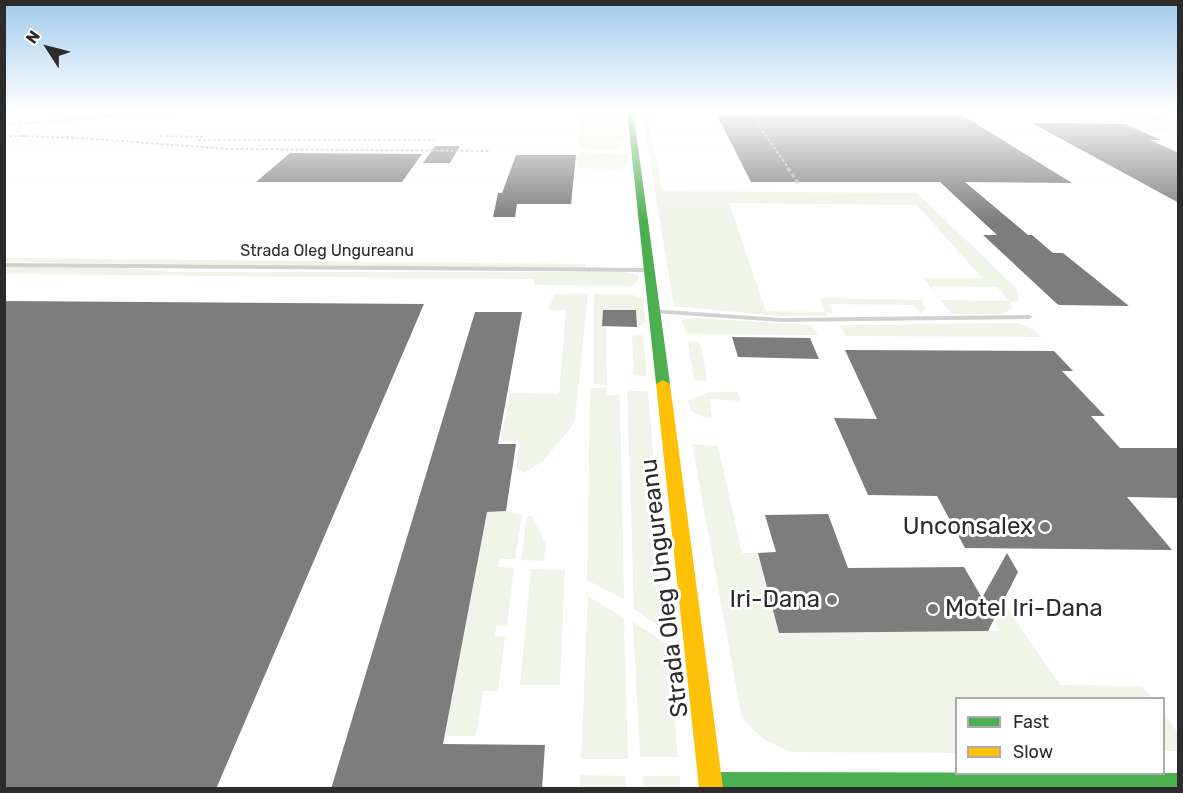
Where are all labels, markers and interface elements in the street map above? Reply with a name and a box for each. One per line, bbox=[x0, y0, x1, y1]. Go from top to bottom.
north arrow bbox=[18, 18, 78, 78]
text: N bbox=[22, 27, 44, 47]
street label: Strada Oleg Ungureanu bbox=[240, 241, 414, 261]
street label: Strada Oleg Ungureanu bbox=[635, 457, 695, 719]
place label: Unconsalex bbox=[903, 513, 1033, 541]
marker: Unconsalex bbox=[1038, 520, 1052, 534]
place label: Iri-Dana bbox=[730, 586, 820, 614]
marker: Iri-Dana bbox=[825, 593, 839, 607]
place label: Motel Iri-Dana bbox=[945, 595, 1103, 623]
marker: Motel Iri-Dana bbox=[926, 602, 940, 616]
legend bbox=[955, 697, 1165, 775]
text: Fast bbox=[1013, 711, 1049, 733]
text: Slow bbox=[1013, 741, 1053, 763]

